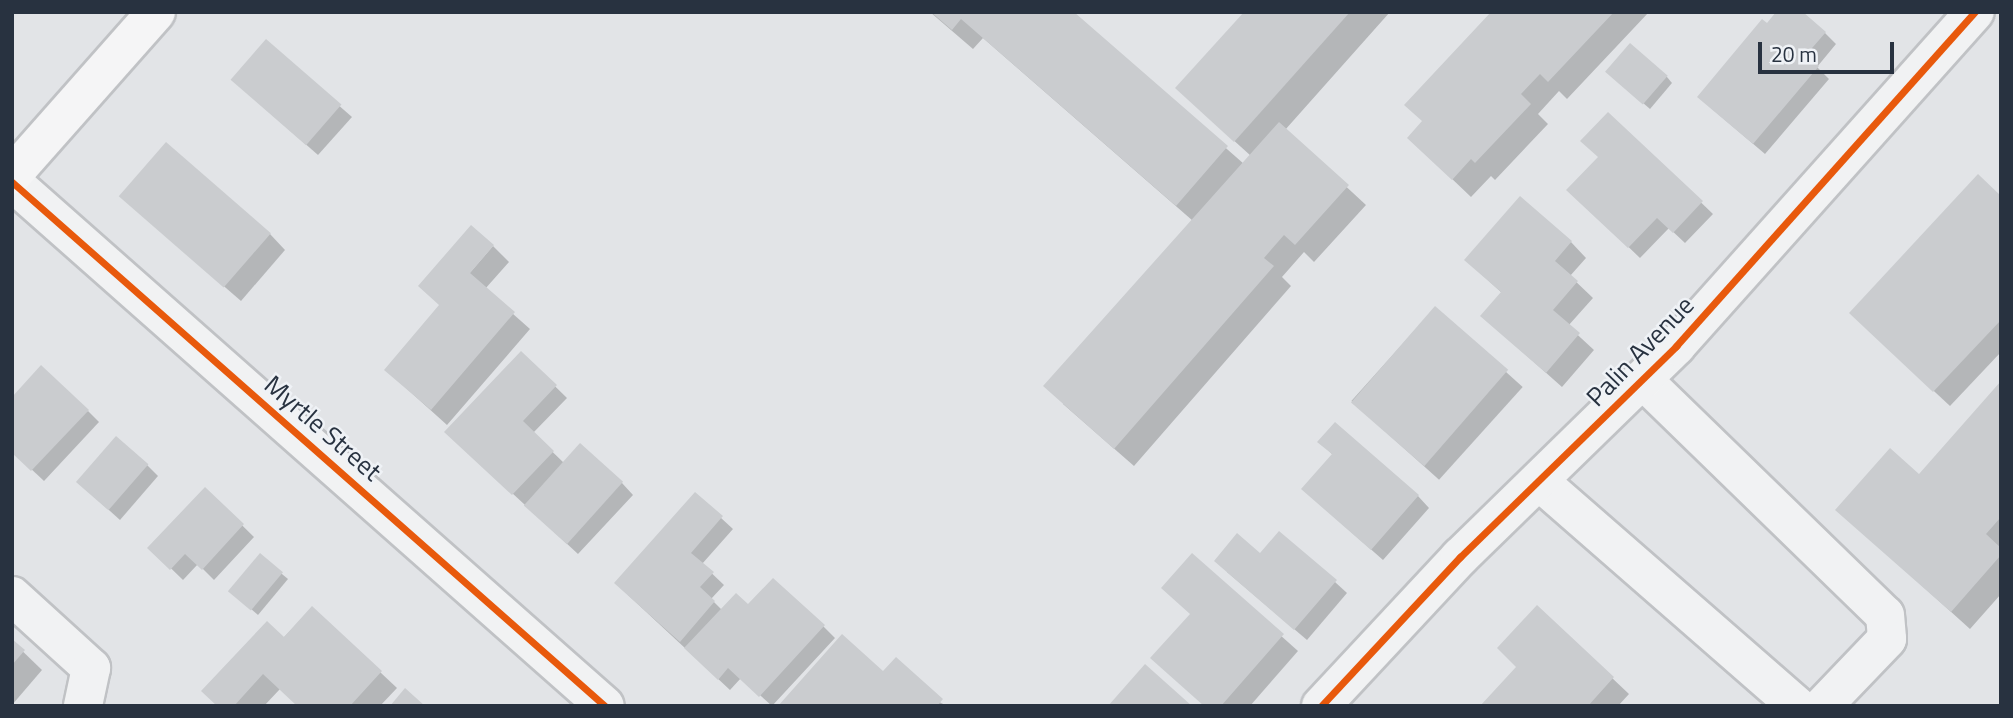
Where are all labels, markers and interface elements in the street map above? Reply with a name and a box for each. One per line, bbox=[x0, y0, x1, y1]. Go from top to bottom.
scale bar bbox=[1761, 28, 1898, 72]
text: 20 m bbox=[1771, 38, 1817, 70]
street label: Palin Avenue bbox=[1580, 289, 1700, 413]
street label: Myrtle Street bbox=[258, 369, 388, 487]

